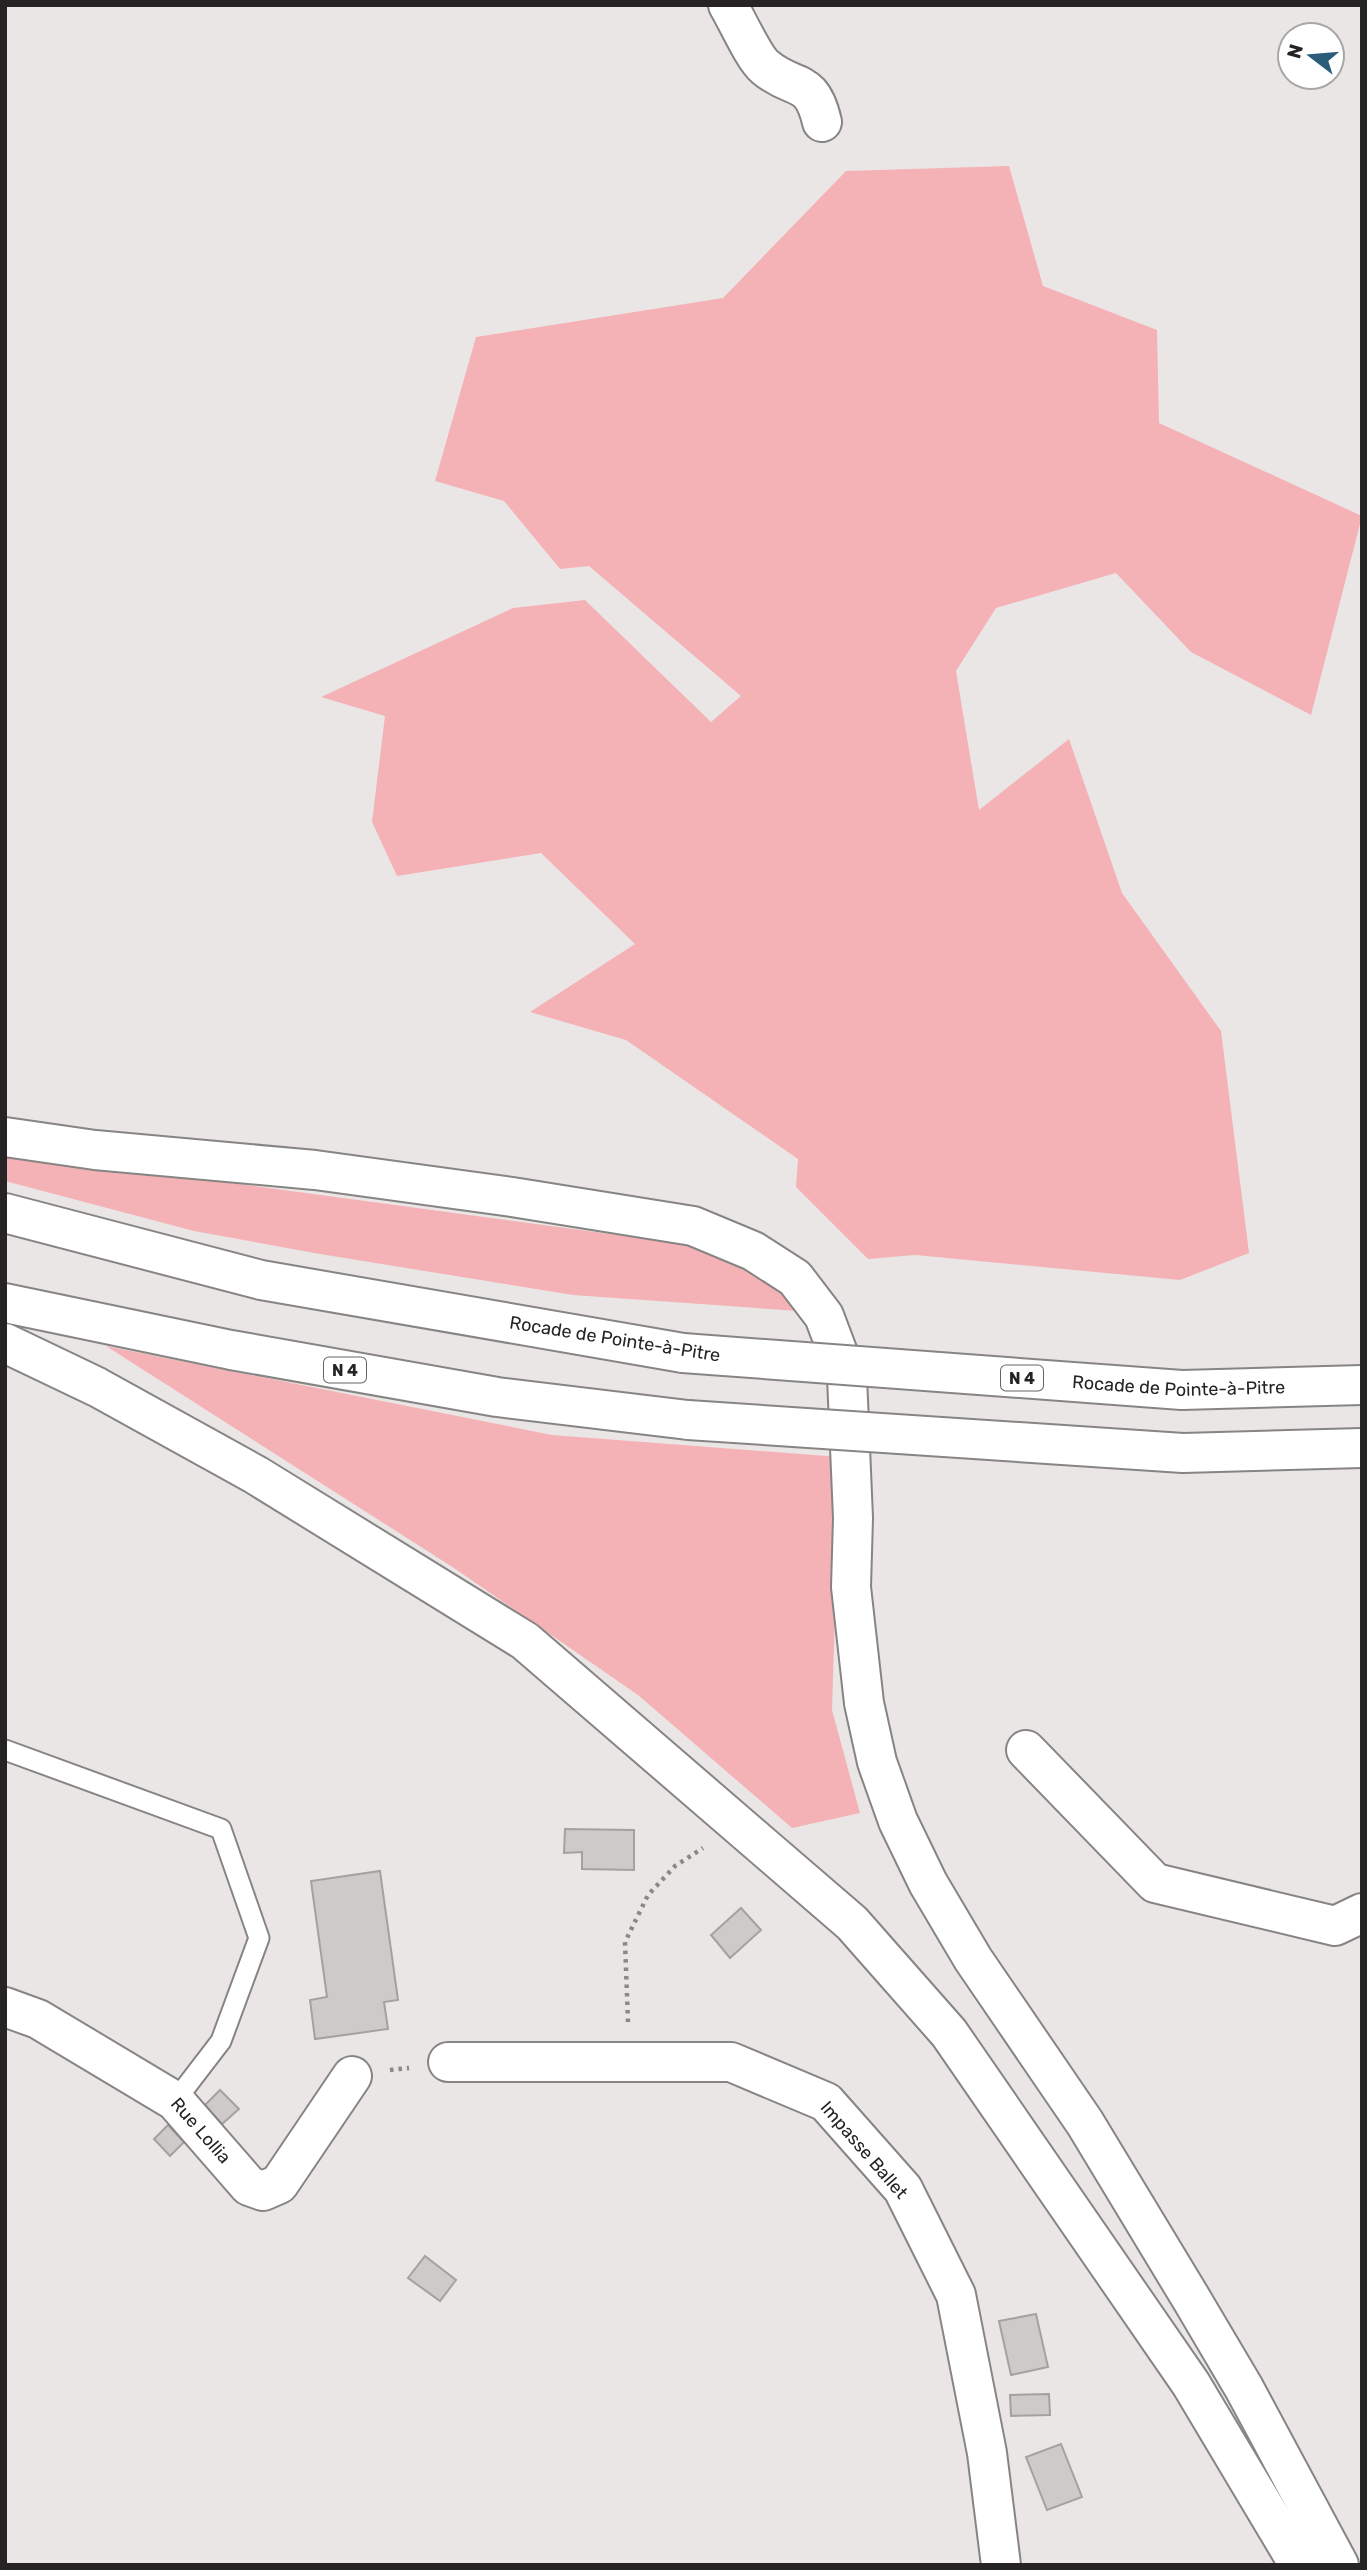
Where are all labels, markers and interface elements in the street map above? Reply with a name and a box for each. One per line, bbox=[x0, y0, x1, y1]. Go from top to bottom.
north arrow bbox=[1276, 21, 1346, 91]
text: N bbox=[1282, 42, 1308, 61]
street label: Rocade de Pointe-à-Pitre bbox=[508, 1311, 722, 1367]
road number: N 4 bbox=[324, 1358, 366, 1382]
road number: N 4 bbox=[1001, 1366, 1043, 1390]
street label: Rocade de Pointe-à-Pitre bbox=[1072, 1371, 1286, 1401]
street label: Rue Lollia bbox=[166, 2093, 235, 2168]
street label: Impasse Ballet bbox=[816, 2097, 912, 2203]

